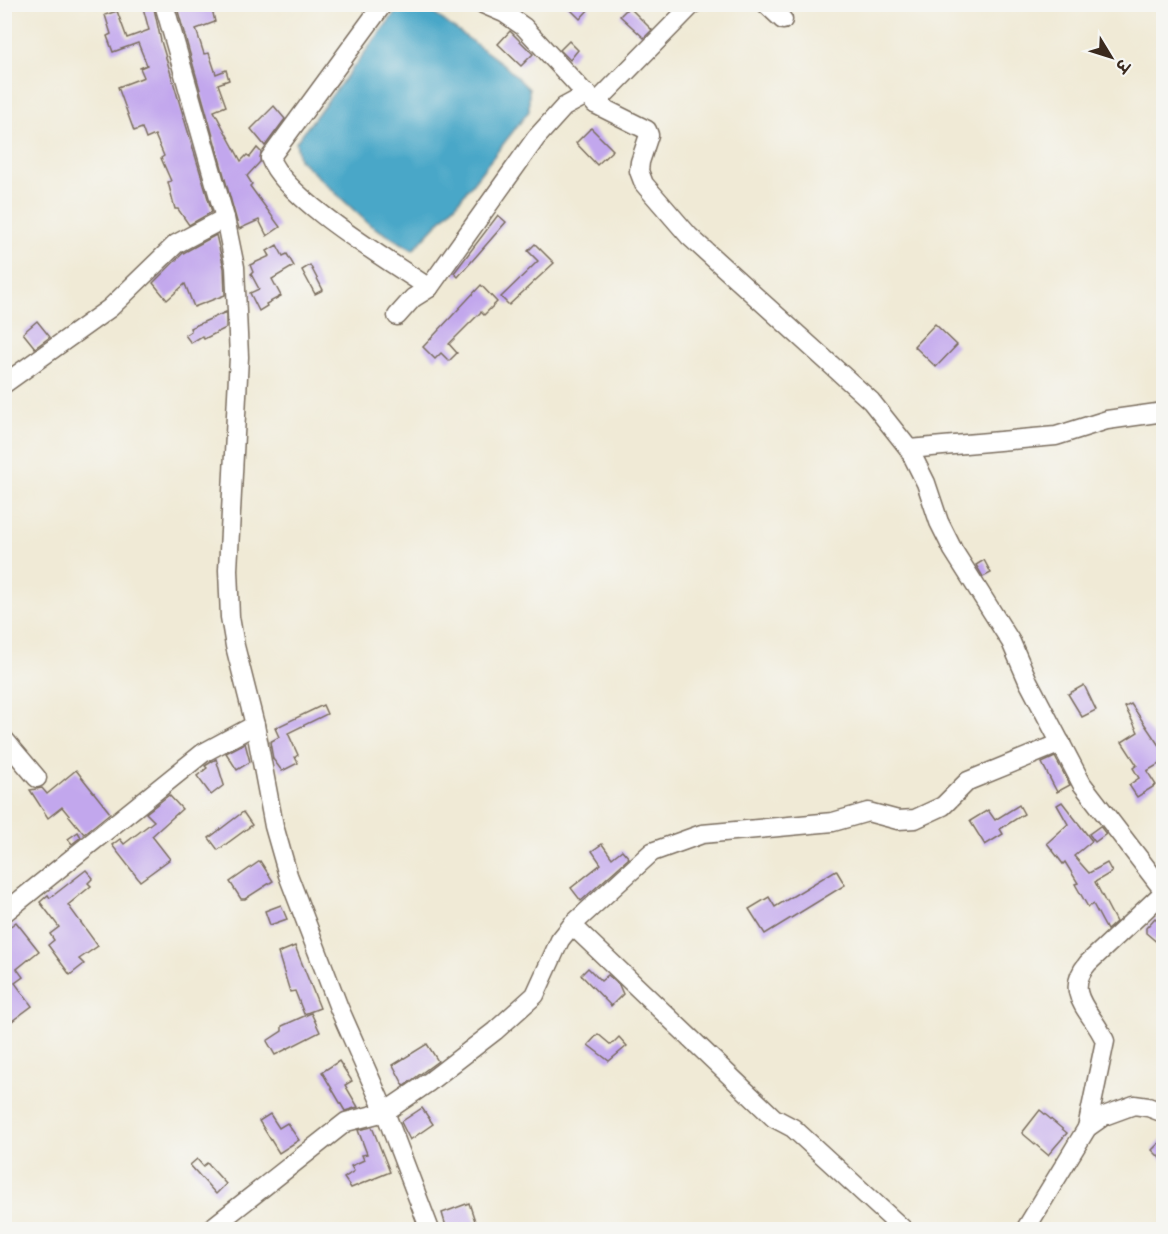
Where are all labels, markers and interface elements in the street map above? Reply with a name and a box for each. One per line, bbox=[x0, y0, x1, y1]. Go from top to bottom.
north arrow bbox=[1081, 27, 1141, 87]
text: उ bbox=[1110, 54, 1136, 78]

